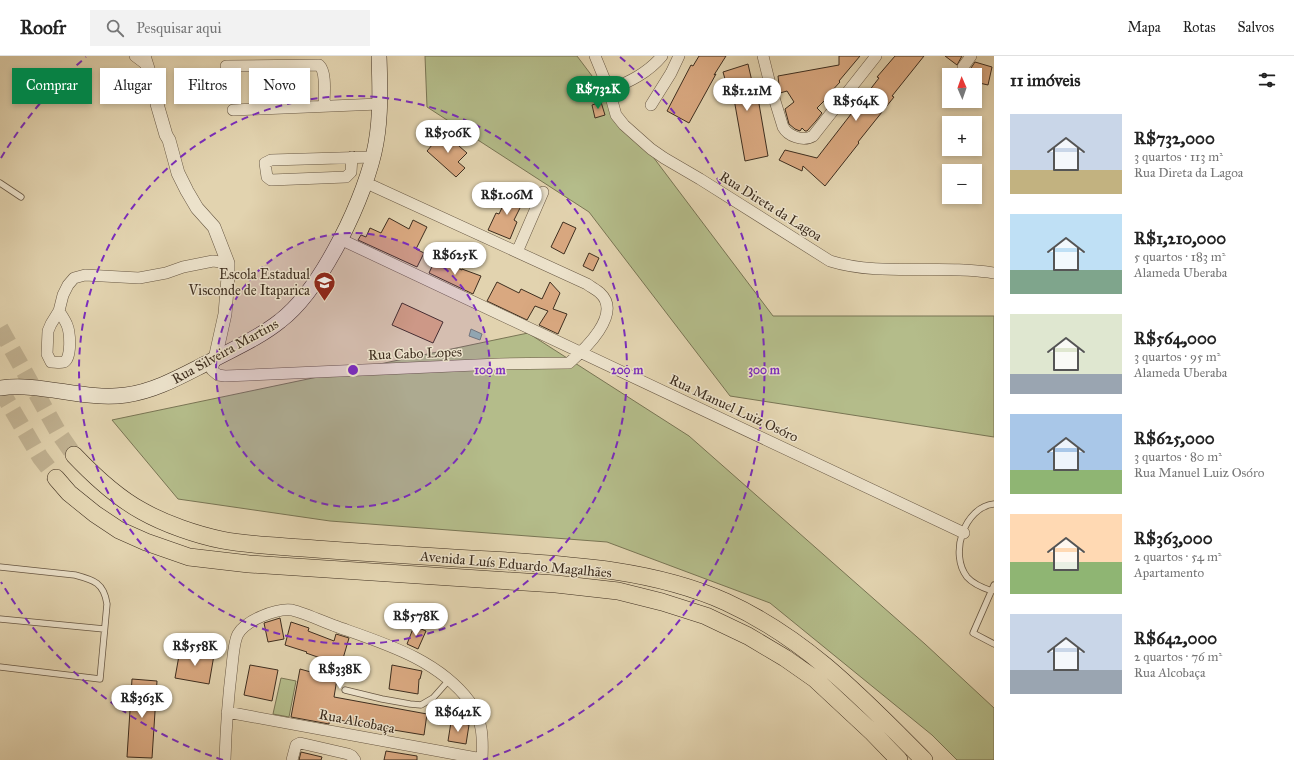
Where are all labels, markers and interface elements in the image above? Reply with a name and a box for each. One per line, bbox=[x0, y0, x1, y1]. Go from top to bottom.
search box bbox=[90, 10, 370, 46]
text: Roofr bbox=[20, 16, 66, 39]
icon: search bbox=[104, 17, 126, 39]
text: Pesquisar aqui bbox=[136, 19, 222, 37]
text: Mapa bbox=[1127, 19, 1161, 36]
text: Rotas bbox=[1183, 19, 1216, 36]
text: Salvos bbox=[1238, 19, 1274, 36]
chip: Comprar bbox=[12, 68, 92, 104]
chip: Alugar bbox=[100, 68, 166, 104]
chip: Filtros bbox=[174, 68, 241, 104]
chip: Novo bbox=[249, 68, 310, 104]
north arrow bbox=[942, 68, 982, 108]
map controls bbox=[942, 68, 982, 204]
icon: filters bbox=[1256, 69, 1278, 91]
text: 11 imóveis bbox=[1010, 70, 1080, 91]
pin: R$732K bbox=[565, 76, 631, 110]
pin: R$1.21M bbox=[710, 78, 784, 112]
text: R$732K bbox=[576, 81, 620, 97]
text: R$1.21M bbox=[722, 83, 772, 99]
pin: R$564K bbox=[823, 88, 889, 122]
text: R$564K bbox=[833, 93, 879, 109]
button: + bbox=[942, 116, 982, 156]
pin: R$506K bbox=[415, 120, 481, 154]
text: R$506K bbox=[425, 125, 471, 141]
text: R$732,000 bbox=[1134, 128, 1215, 149]
icon: home bbox=[1042, 130, 1090, 178]
text: 3 quartos · 113 m² bbox=[1134, 149, 1223, 165]
button: − bbox=[942, 164, 982, 204]
text: Rua Direta da Lagoa bbox=[1134, 165, 1243, 181]
street label: Rua Direta da Lagoa bbox=[716, 168, 825, 245]
pin: R$1.06M bbox=[470, 182, 544, 216]
text: R$1.06M bbox=[481, 187, 533, 203]
text: R$1,210,000 bbox=[1134, 228, 1226, 249]
icon: home bbox=[1042, 230, 1090, 278]
pin: R$625K bbox=[422, 242, 488, 276]
text: R$625K bbox=[432, 247, 478, 263]
text: 5 quartos · 183 m² bbox=[1134, 249, 1226, 265]
text: Alameda Uberaba bbox=[1134, 265, 1227, 281]
place label: Escola Estadual Visconde de Itaparica bbox=[188, 266, 310, 299]
school or university icon: Escola Estadual Visconde de Itaparica bbox=[312, 269, 338, 302]
street label: Rua Silveira Martins bbox=[169, 315, 281, 388]
text: R$564,000 bbox=[1134, 328, 1217, 349]
icon: home bbox=[1042, 330, 1090, 378]
street label: Rua Cabo Lopes bbox=[368, 343, 462, 364]
text: 3 quartos · 95 m² bbox=[1134, 349, 1220, 365]
centre of rings bbox=[346, 363, 360, 377]
text: 100 m bbox=[474, 363, 507, 377]
text: 200 m bbox=[611, 363, 644, 377]
text: 300 m bbox=[748, 363, 781, 378]
text: Alameda Uberaba bbox=[1134, 365, 1227, 381]
street label: Rua Manuel Luiz Osóro bbox=[667, 371, 801, 446]
text: R$625,000 bbox=[1134, 428, 1215, 449]
icon: home bbox=[1042, 430, 1090, 478]
text: 3 quartos · 80 m² bbox=[1134, 449, 1222, 465]
text: Rua Manuel Luiz Osóro bbox=[1134, 465, 1264, 481]
text: R$363,000 bbox=[1134, 528, 1213, 549]
icon: home bbox=[1042, 530, 1090, 578]
street label: Avenida Luís Eduardo Magalhães bbox=[418, 548, 613, 581]
text: 2 quartos · 54 m² bbox=[1134, 549, 1222, 565]
text: Apartamento bbox=[1134, 565, 1204, 581]
pin: R$578K bbox=[383, 603, 449, 637]
text: R$578K bbox=[393, 608, 439, 624]
text: R$642,000 bbox=[1134, 628, 1217, 649]
icon: home bbox=[1042, 630, 1090, 678]
pin: R$558K bbox=[162, 633, 228, 667]
text: R$558K bbox=[172, 638, 218, 654]
text: 2 quartos · 76 m² bbox=[1134, 649, 1222, 665]
pin: R$338K bbox=[307, 656, 373, 690]
text: R$338K bbox=[318, 661, 362, 677]
text: Rua Alcobaça bbox=[1134, 665, 1205, 681]
pin: R$363K bbox=[109, 685, 175, 719]
text: R$363K bbox=[120, 690, 164, 706]
pin: R$642K bbox=[425, 699, 491, 733]
text: R$642K bbox=[435, 704, 481, 720]
street label: Rua Alcobaça bbox=[318, 706, 396, 737]

